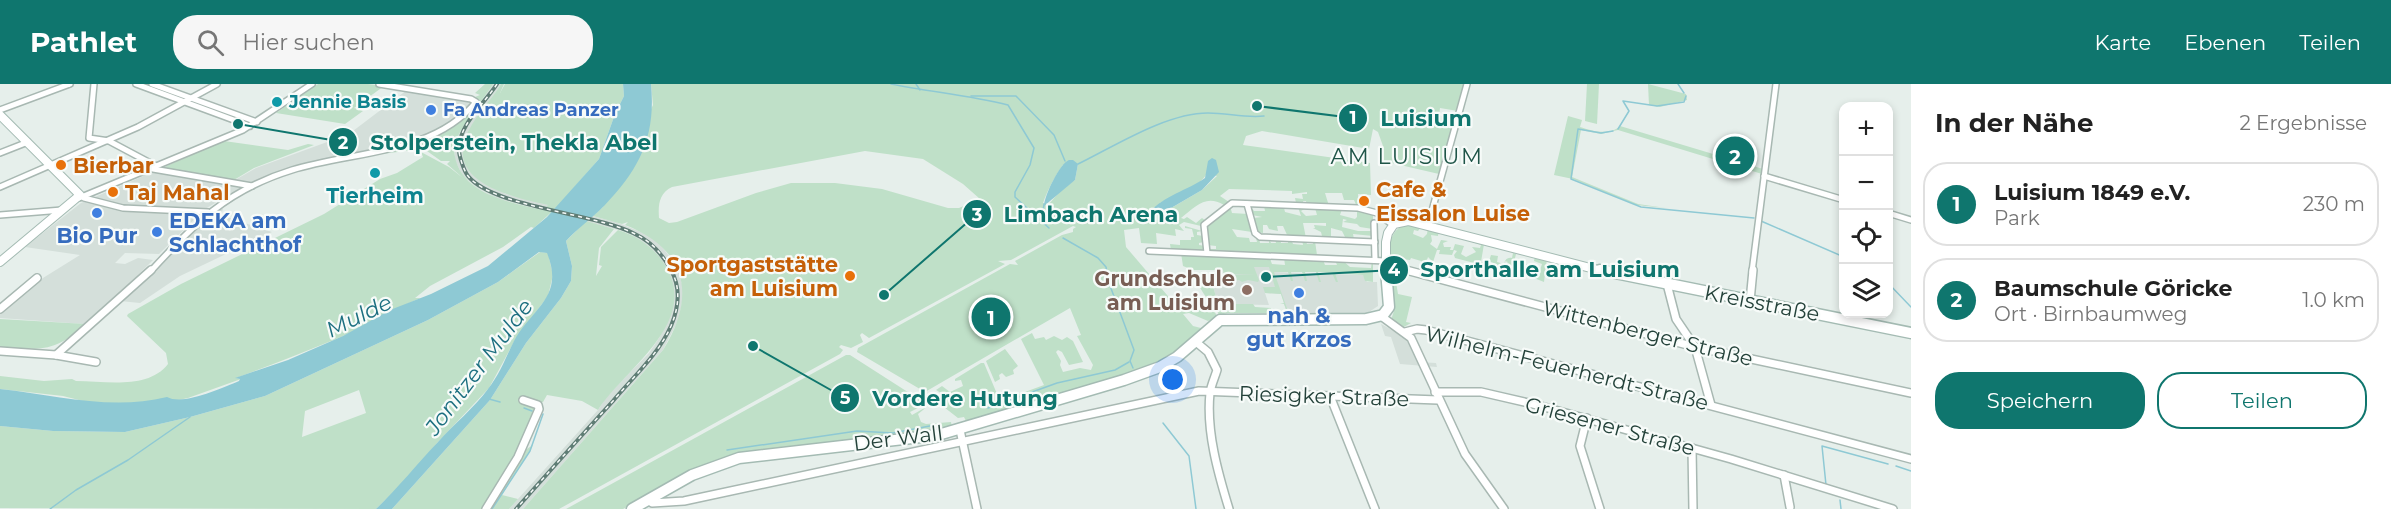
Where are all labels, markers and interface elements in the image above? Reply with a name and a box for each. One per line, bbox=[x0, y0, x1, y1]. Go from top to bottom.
search box bbox=[173, 15, 593, 69]
text: Pathlet bbox=[30, 25, 137, 59]
icon: search bbox=[194, 26, 227, 59]
text: Hier suchen bbox=[242, 29, 375, 56]
text: Karte bbox=[2095, 30, 2151, 55]
text: Ebenen bbox=[2184, 30, 2266, 55]
text: Teilen bbox=[2299, 30, 2361, 55]
place label: Jennie Basis bbox=[288, 91, 407, 113]
marker: Jennie Basis bbox=[270, 95, 284, 109]
callout: Luisium bbox=[1338, 98, 1483, 138]
place label: Fa Andreas Panzer bbox=[443, 99, 619, 121]
map controls bbox=[1839, 102, 1893, 318]
button: + bbox=[1839, 102, 1893, 156]
marker: Fa Andreas Panzer bbox=[424, 103, 438, 117]
text: Luisium bbox=[1380, 105, 1472, 132]
text: 1 bbox=[1349, 107, 1357, 129]
text: In der Nähe bbox=[1935, 107, 2093, 139]
text: 2 Ergebnisse bbox=[2239, 111, 2367, 135]
callout: Stolperstein, Thekla Abel bbox=[328, 122, 670, 162]
text: Stolperstein, Thekla Abel bbox=[370, 129, 658, 156]
text: 2 bbox=[338, 132, 349, 154]
pin: 2 bbox=[1716, 134, 1754, 178]
district label: AM LUISIUM bbox=[1331, 143, 1483, 170]
place label: Bierbar bbox=[73, 153, 154, 178]
button: − bbox=[1839, 156, 1893, 210]
marker: Bierbar bbox=[54, 158, 68, 172]
marker: Tierheim bbox=[368, 166, 382, 180]
place label: Cafe & Eissalon Luise bbox=[1376, 177, 1530, 226]
text: Luisium 1849 e.V. bbox=[1994, 179, 2190, 206]
place label: Taj Mahal bbox=[125, 180, 230, 205]
place label: Tierheim bbox=[326, 183, 424, 208]
marker: Taj Mahal bbox=[106, 185, 120, 199]
text: 1 bbox=[1953, 192, 1960, 216]
text: 230 m bbox=[2303, 192, 2365, 216]
callout: Limbach Arena bbox=[962, 194, 1191, 234]
marker: Cafe & Eissalon Luise bbox=[1357, 194, 1371, 208]
text: Limbach Arena bbox=[1004, 201, 1178, 228]
text: 3 bbox=[971, 204, 983, 226]
marker: Bio Pur bbox=[90, 206, 104, 220]
text: Park bbox=[1994, 206, 2040, 230]
place label: EDEKA am Schlachthof bbox=[169, 208, 302, 257]
button: locate bbox=[1839, 210, 1893, 264]
place label: Bio Pur bbox=[57, 223, 137, 248]
marker: EDEKA am Schlachthof bbox=[150, 225, 164, 239]
callout: Sporthalle am Luisium bbox=[1379, 250, 1692, 290]
place label: Sportgaststätte am Luisium bbox=[666, 252, 838, 301]
text: Sporthalle am Luisium bbox=[1420, 256, 1680, 283]
text: 4 bbox=[1388, 259, 1401, 281]
button: layers bbox=[1839, 264, 1893, 318]
place label: Grundschule am Luisium bbox=[1094, 266, 1235, 315]
marker: Sportgaststätte am Luisium bbox=[843, 269, 857, 283]
text: Baumschule Göricke bbox=[1994, 275, 2232, 302]
street label: Kreisstraße bbox=[1702, 280, 1822, 326]
marker: Grundschule am Luisium bbox=[1240, 283, 1254, 297]
marker: nah & gut Krzos bbox=[1292, 286, 1306, 300]
text: 2 bbox=[1951, 288, 1962, 312]
text: 1.0 km bbox=[2302, 288, 2365, 312]
water label: Mulde bbox=[322, 289, 396, 343]
water label: Jonitzer Mulde bbox=[419, 294, 539, 441]
pin: 1 bbox=[972, 294, 1010, 340]
street label: Wittenberger Straße bbox=[1540, 295, 1756, 371]
text: Ort · Birnbaumweg bbox=[1994, 302, 2187, 326]
place label: nah & gut Krzos bbox=[1247, 303, 1351, 352]
street label: Wilhelm-Feuerherdt-Straße bbox=[1423, 321, 1711, 415]
your location bbox=[1158, 365, 1187, 394]
button: Speichern bbox=[1935, 372, 2145, 429]
button: Teilen bbox=[2157, 372, 2367, 429]
callout: Vordere Hutung bbox=[830, 378, 1070, 418]
street label: Riesigker Straße bbox=[1238, 381, 1410, 411]
text: Vordere Hutung bbox=[871, 385, 1058, 412]
text: 5 bbox=[840, 387, 851, 409]
street label: Griesener Straße bbox=[1522, 391, 1698, 461]
street label: Der Wall bbox=[852, 420, 944, 456]

